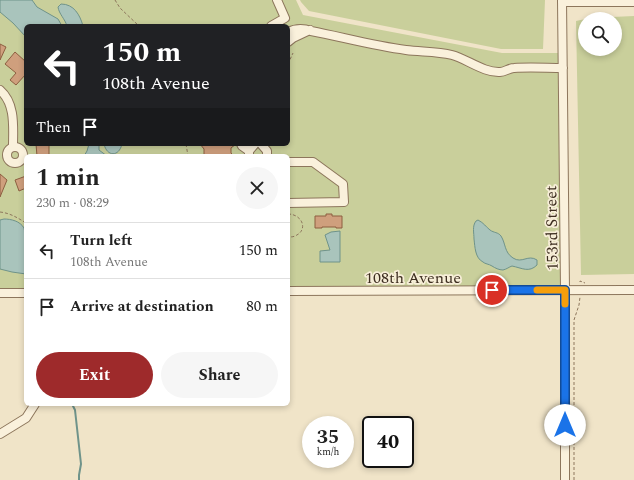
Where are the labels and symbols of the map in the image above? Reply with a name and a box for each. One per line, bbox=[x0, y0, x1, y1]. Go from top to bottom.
street label: 153rd Street bbox=[539, 185, 565, 271]
street label: 108th Avenue bbox=[365, 266, 461, 290]
pin bbox=[475, 273, 509, 307]
position arrow bbox=[544, 404, 586, 446]
speed limit sign: 40 bbox=[362, 416, 414, 468]

